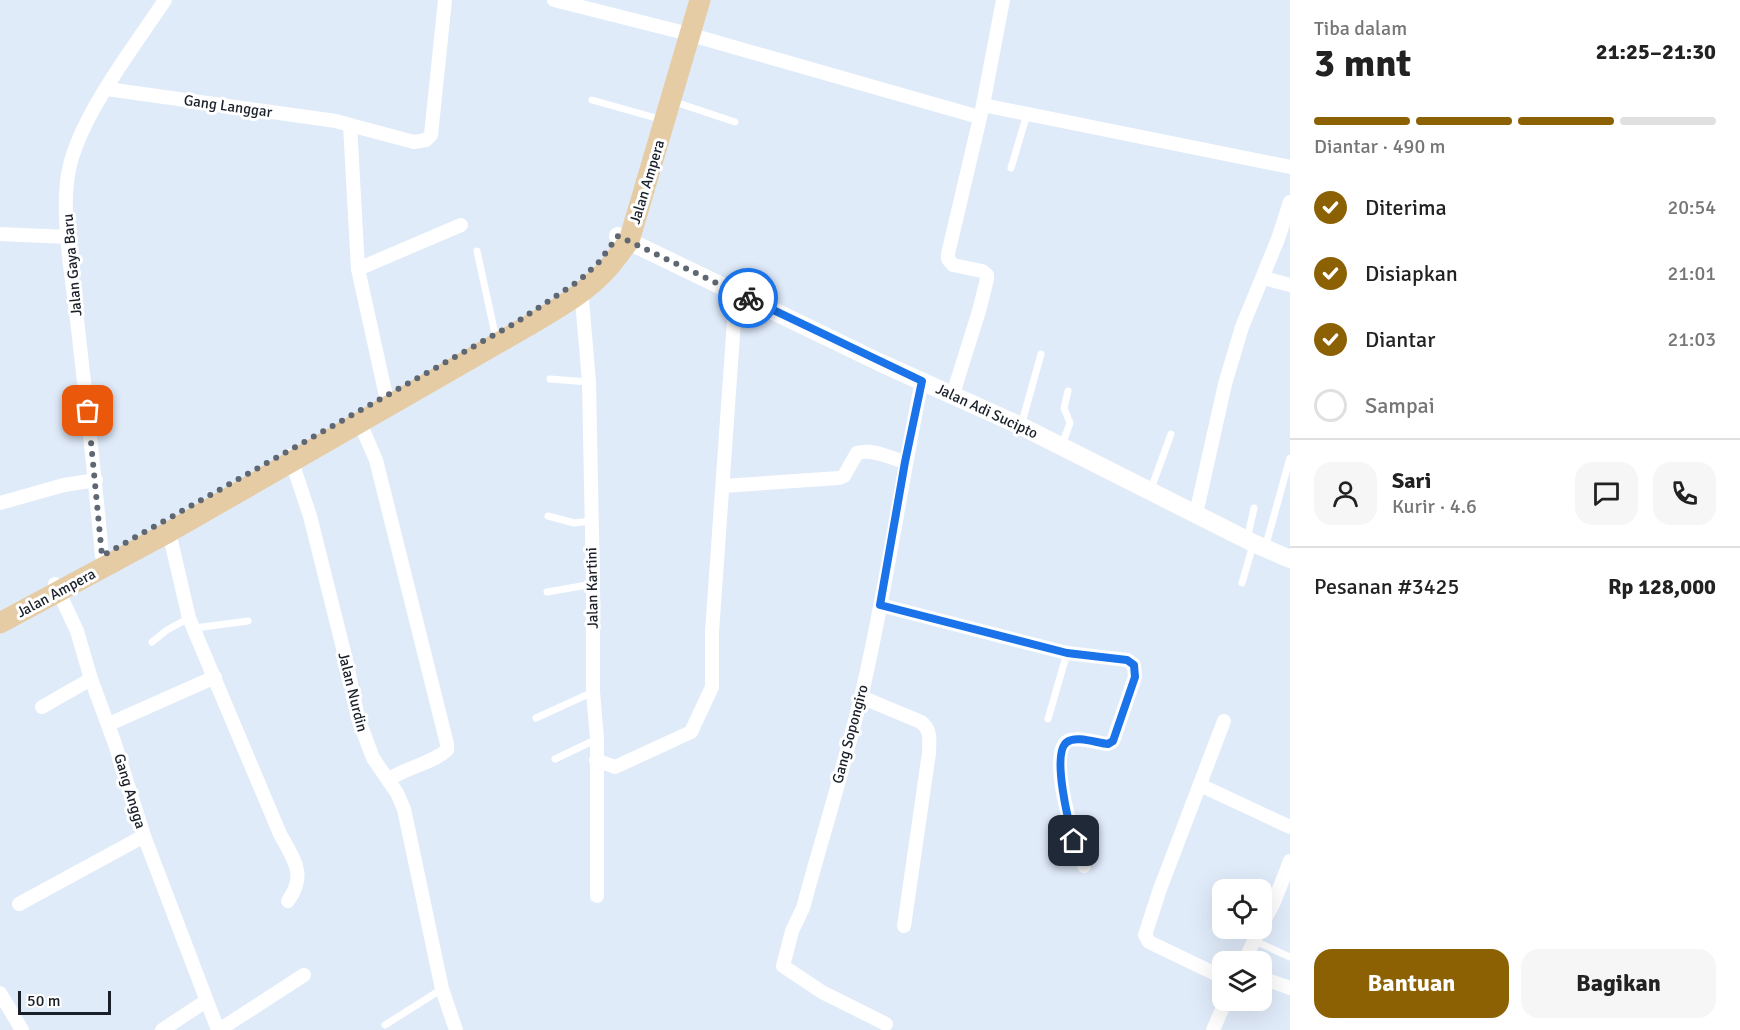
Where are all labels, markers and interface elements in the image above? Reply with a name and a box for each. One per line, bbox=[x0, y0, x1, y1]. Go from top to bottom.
text: Tiba dalam bbox=[1314, 16, 1407, 41]
text: 21:25–21:30 bbox=[1596, 38, 1716, 65]
text: 3 mnt bbox=[1314, 39, 1411, 87]
street label: Gang Langgar bbox=[183, 91, 274, 121]
text: Diantar · 490 m bbox=[1314, 134, 1446, 159]
street label: Jalan Ampera bbox=[626, 138, 668, 226]
icon: check bbox=[1314, 191, 1347, 224]
text: Diterima bbox=[1365, 194, 1447, 221]
text: 20:54 bbox=[1667, 195, 1716, 220]
street label: Jalan Gaya Baru bbox=[59, 213, 85, 317]
icon: check bbox=[1314, 257, 1347, 290]
text: Disiapkan bbox=[1365, 260, 1458, 287]
text: 21:01 bbox=[1667, 261, 1716, 286]
courier bbox=[718, 268, 778, 328]
icon: bike bbox=[732, 282, 765, 315]
icon: check bbox=[1314, 323, 1347, 356]
text: Diantar bbox=[1365, 326, 1435, 353]
text: 21:03 bbox=[1667, 327, 1716, 352]
street label: Jalan Adi Sucipto bbox=[933, 380, 1041, 443]
pin bbox=[62, 385, 113, 436]
text: Sampai bbox=[1365, 392, 1435, 419]
icon: bag bbox=[71, 394, 104, 427]
button: person bbox=[1314, 462, 1377, 525]
button: chat bbox=[1575, 462, 1638, 525]
button: phone bbox=[1653, 462, 1716, 525]
text: Sari bbox=[1392, 467, 1431, 494]
text: Kurir · 4.6 bbox=[1392, 494, 1477, 519]
street label: Jalan Kartini bbox=[582, 547, 602, 629]
street label: Jalan Ampera bbox=[13, 565, 99, 621]
text: Pesanan #3425 bbox=[1314, 573, 1459, 600]
text: Rp 128,000 bbox=[1608, 573, 1716, 600]
street label: Jalan Nurdin bbox=[334, 650, 372, 734]
street label: Gang Sopongiro bbox=[828, 682, 872, 785]
street label: Gang Angga bbox=[110, 751, 150, 831]
pin bbox=[1048, 815, 1099, 866]
icon: home bbox=[1057, 824, 1090, 857]
map controls bbox=[1212, 879, 1272, 1011]
button: locate bbox=[1212, 879, 1272, 939]
button: Bantuan bbox=[1314, 949, 1509, 1018]
button: Bagikan bbox=[1521, 949, 1716, 1018]
button: layers bbox=[1212, 951, 1272, 1011]
scale bar bbox=[18, 988, 111, 1016]
text: 50 m bbox=[27, 991, 61, 1011]

